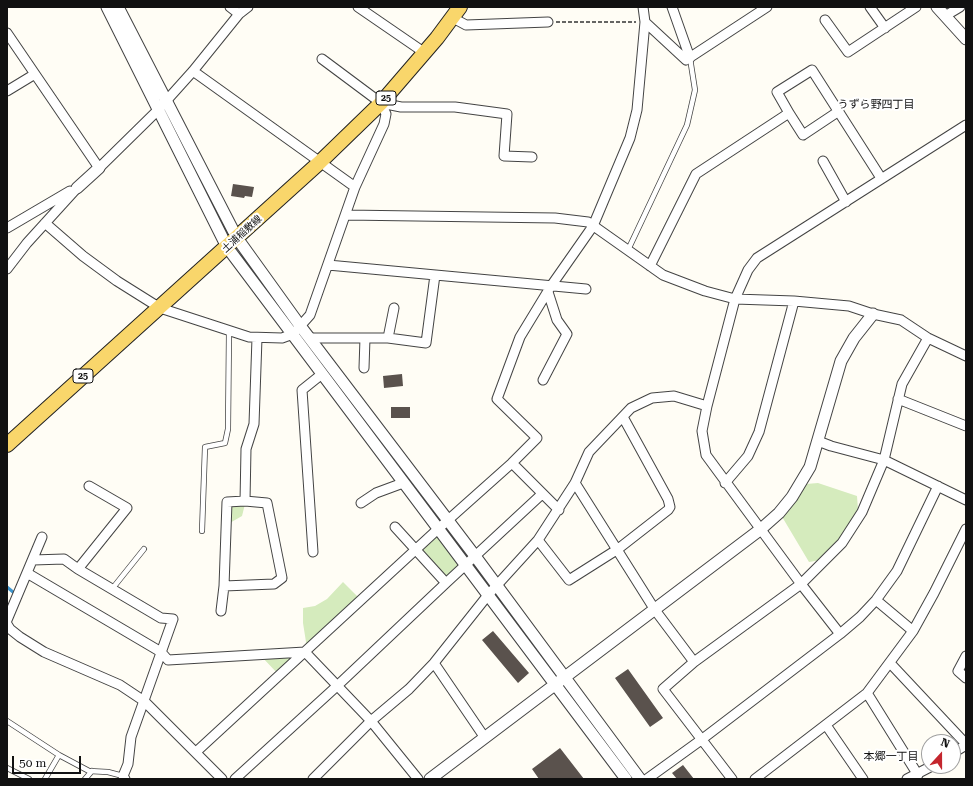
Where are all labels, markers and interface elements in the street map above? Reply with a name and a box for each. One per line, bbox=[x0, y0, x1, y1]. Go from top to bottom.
road number: 25 bbox=[376, 91, 396, 105]
district label: うずら野四丁目 bbox=[838, 98, 914, 112]
street label: 土浦稲敷線 bbox=[219, 213, 265, 255]
road number: 25 bbox=[73, 369, 93, 383]
north arrow bbox=[921, 734, 961, 774]
text: N bbox=[939, 736, 951, 751]
scale bar bbox=[14, 748, 83, 774]
district label: 本郷一丁目 bbox=[864, 750, 918, 764]
text: 50 m bbox=[19, 756, 46, 770]

